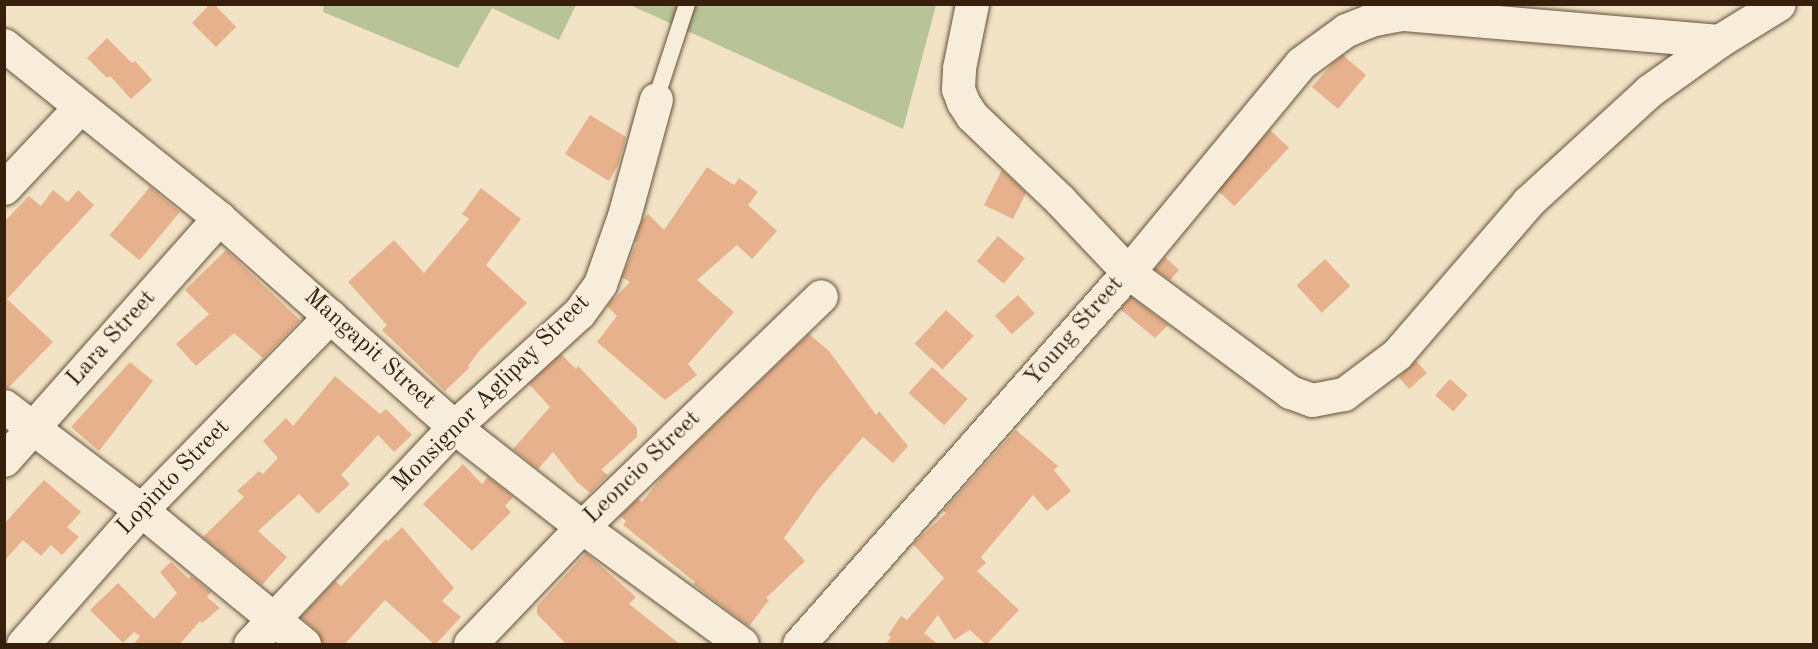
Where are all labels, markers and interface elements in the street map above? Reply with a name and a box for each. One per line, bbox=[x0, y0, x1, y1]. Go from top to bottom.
street label: Young Street bbox=[1019, 271, 1131, 393]
street label: Mangapit Street bbox=[297, 283, 441, 417]
street label: Lara Street bbox=[61, 285, 163, 393]
street label: Monsignor Aglipay Street bbox=[387, 289, 597, 499]
street label: Leoncio Street bbox=[579, 405, 707, 531]
street label: Lopinto Street bbox=[111, 414, 237, 542]

